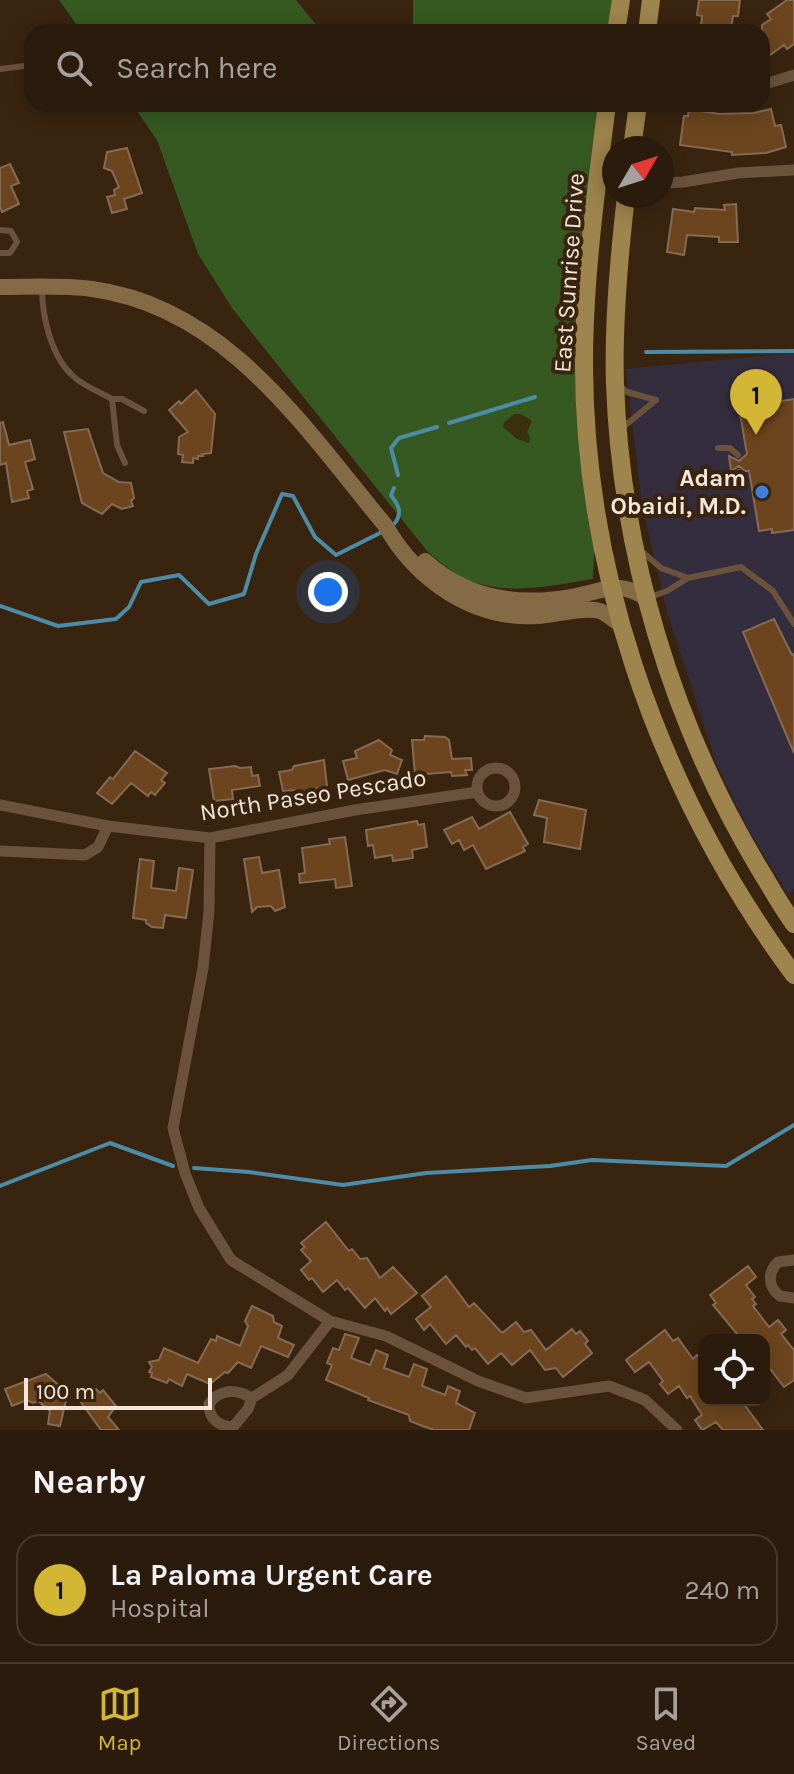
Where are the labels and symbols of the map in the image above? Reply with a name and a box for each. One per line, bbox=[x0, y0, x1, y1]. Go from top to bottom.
north arrow bbox=[602, 136, 674, 208]
street label: East Sunrise Drive bbox=[548, 172, 590, 374]
pin: 1 bbox=[730, 369, 782, 435]
place label: Adam Obaidi, M.D. bbox=[610, 464, 746, 520]
marker: Adam Obaidi, M.D. bbox=[753, 483, 771, 501]
your location bbox=[308, 572, 348, 612]
street label: North Paseo Pescado bbox=[198, 763, 428, 827]
scale bar bbox=[24, 1374, 212, 1410]

